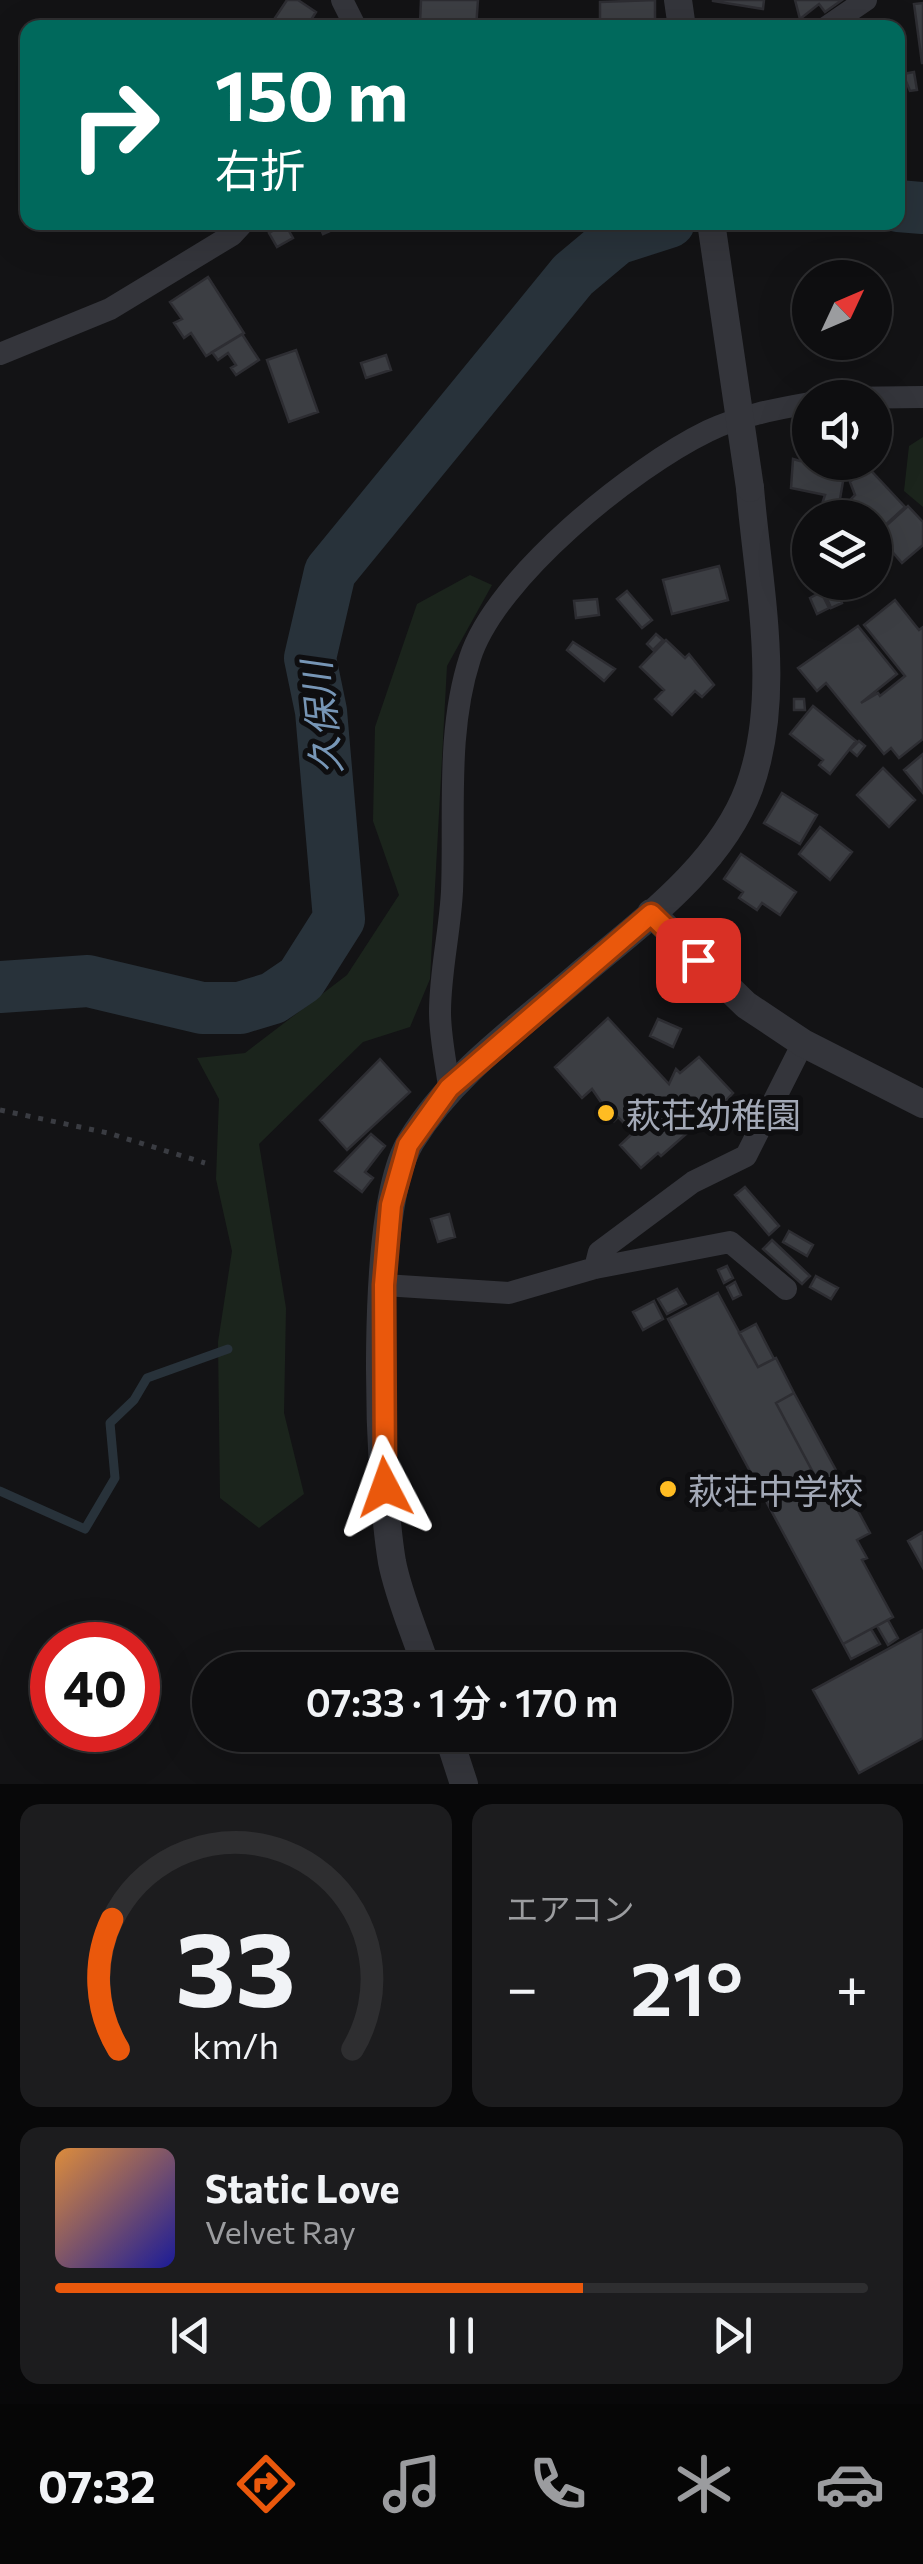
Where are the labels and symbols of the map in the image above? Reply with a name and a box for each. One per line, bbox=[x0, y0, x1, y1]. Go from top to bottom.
north arrow bbox=[792, 260, 892, 360]
water label: 久保川 bbox=[290, 655, 349, 777]
pin bbox=[656, 918, 741, 1003]
place label: 萩荘幼稚園 bbox=[626, 1092, 801, 1135]
marker: 萩荘幼稚園 bbox=[595, 1102, 617, 1124]
position arrow bbox=[333, 1435, 437, 1539]
place label: 萩荘中学校 bbox=[688, 1468, 863, 1511]
marker: 萩荘中学校 bbox=[657, 1478, 679, 1500]
speed limit sign: 40 bbox=[30, 1622, 160, 1752]

